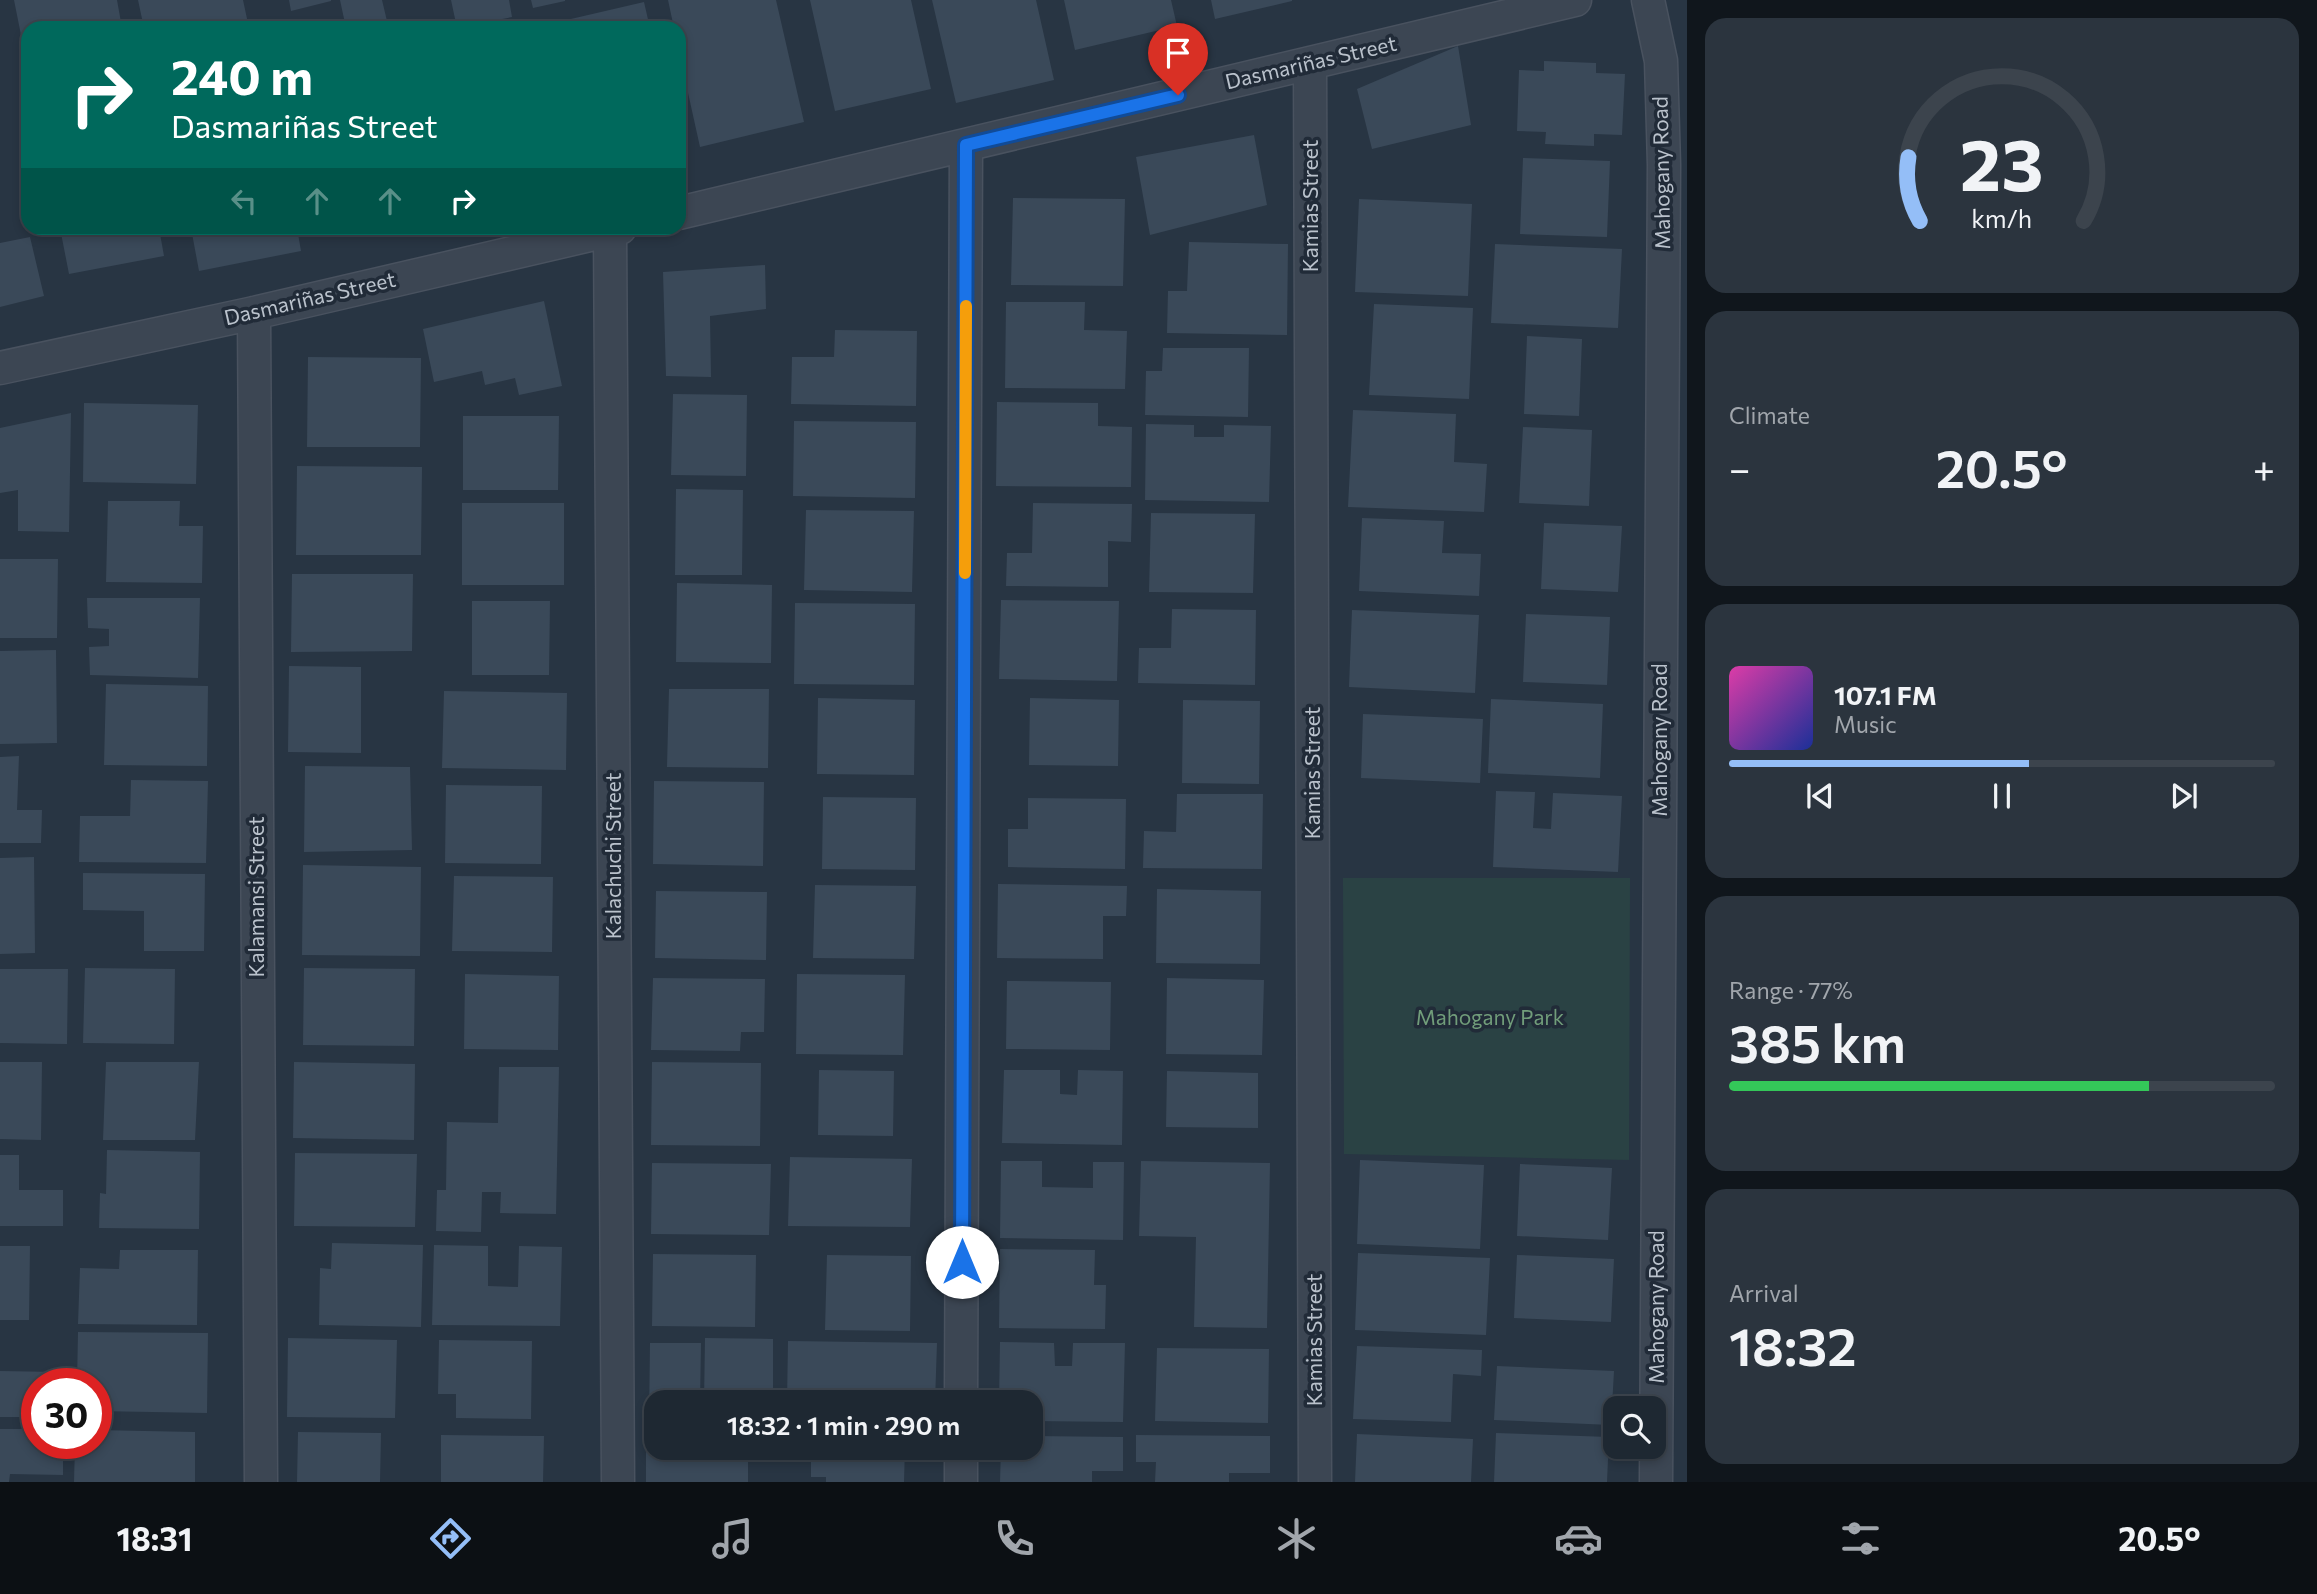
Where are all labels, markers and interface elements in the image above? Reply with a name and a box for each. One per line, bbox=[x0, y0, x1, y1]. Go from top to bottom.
pin bbox=[1148, 23, 1208, 95]
street label: Dasmariñas Street bbox=[1223, 30, 1399, 93]
icon: arrive bbox=[1159, 34, 1197, 72]
text: 240 m bbox=[171, 45, 313, 105]
icon: right bbox=[56, 49, 147, 140]
street label: Mahogany Road bbox=[1647, 96, 1674, 250]
text: Dasmariñas Street bbox=[171, 105, 438, 145]
text: 23 bbox=[1960, 118, 2044, 207]
street label: Kamias Street bbox=[1297, 140, 1322, 272]
icon: left bbox=[225, 182, 263, 220]
icon: ahead bbox=[298, 182, 336, 220]
icon: ahead bbox=[371, 182, 409, 220]
icon: right bbox=[444, 182, 482, 220]
text: km/h bbox=[1972, 203, 2032, 233]
street label: Dasmariñas Street bbox=[222, 266, 398, 329]
text: Climate bbox=[1729, 401, 1810, 429]
text: 20.5° bbox=[1936, 435, 2067, 499]
text: − bbox=[1729, 444, 1751, 491]
text: + bbox=[2253, 444, 2275, 491]
street label: Mahogany Road bbox=[1646, 663, 1671, 817]
text: 107.1 FM bbox=[1834, 679, 1937, 710]
street label: Kamias Street bbox=[1299, 707, 1324, 839]
text: Music bbox=[1834, 710, 1897, 738]
street label: Kalachuchi Street bbox=[600, 773, 625, 939]
icon: previous bbox=[1801, 777, 1839, 815]
icon: pause bbox=[1983, 777, 2021, 815]
icon: next bbox=[2165, 777, 2203, 815]
street label: Kalamansi Street bbox=[243, 816, 268, 978]
text: Range · 77% bbox=[1729, 976, 1853, 1004]
park label: Mahogany Park bbox=[1416, 1004, 1564, 1029]
text: 385 km bbox=[1729, 1010, 1906, 1074]
position arrow bbox=[925, 1225, 999, 1299]
street label: Mahogany Road bbox=[1643, 1230, 1668, 1384]
street label: Kamias Street bbox=[1301, 1274, 1326, 1406]
text: Arrival bbox=[1729, 1279, 1799, 1307]
text: 18:32 bbox=[1729, 1313, 1856, 1377]
speed limit sign: 30 bbox=[21, 1368, 112, 1459]
map controls bbox=[1603, 1396, 1666, 1459]
button: search bbox=[1603, 1396, 1666, 1459]
text: 18:32 · 1 min · 290 m bbox=[727, 1409, 960, 1440]
icon: directions bbox=[426, 1514, 475, 1563]
icon: music bbox=[708, 1514, 757, 1563]
icon: phone bbox=[990, 1514, 1039, 1563]
icon: climate bbox=[1272, 1514, 1321, 1563]
icon: car bbox=[1554, 1514, 1603, 1563]
icon: filters bbox=[1836, 1514, 1885, 1563]
text: 18:31 bbox=[117, 1518, 192, 1558]
text: 20.5° bbox=[2118, 1518, 2200, 1558]

